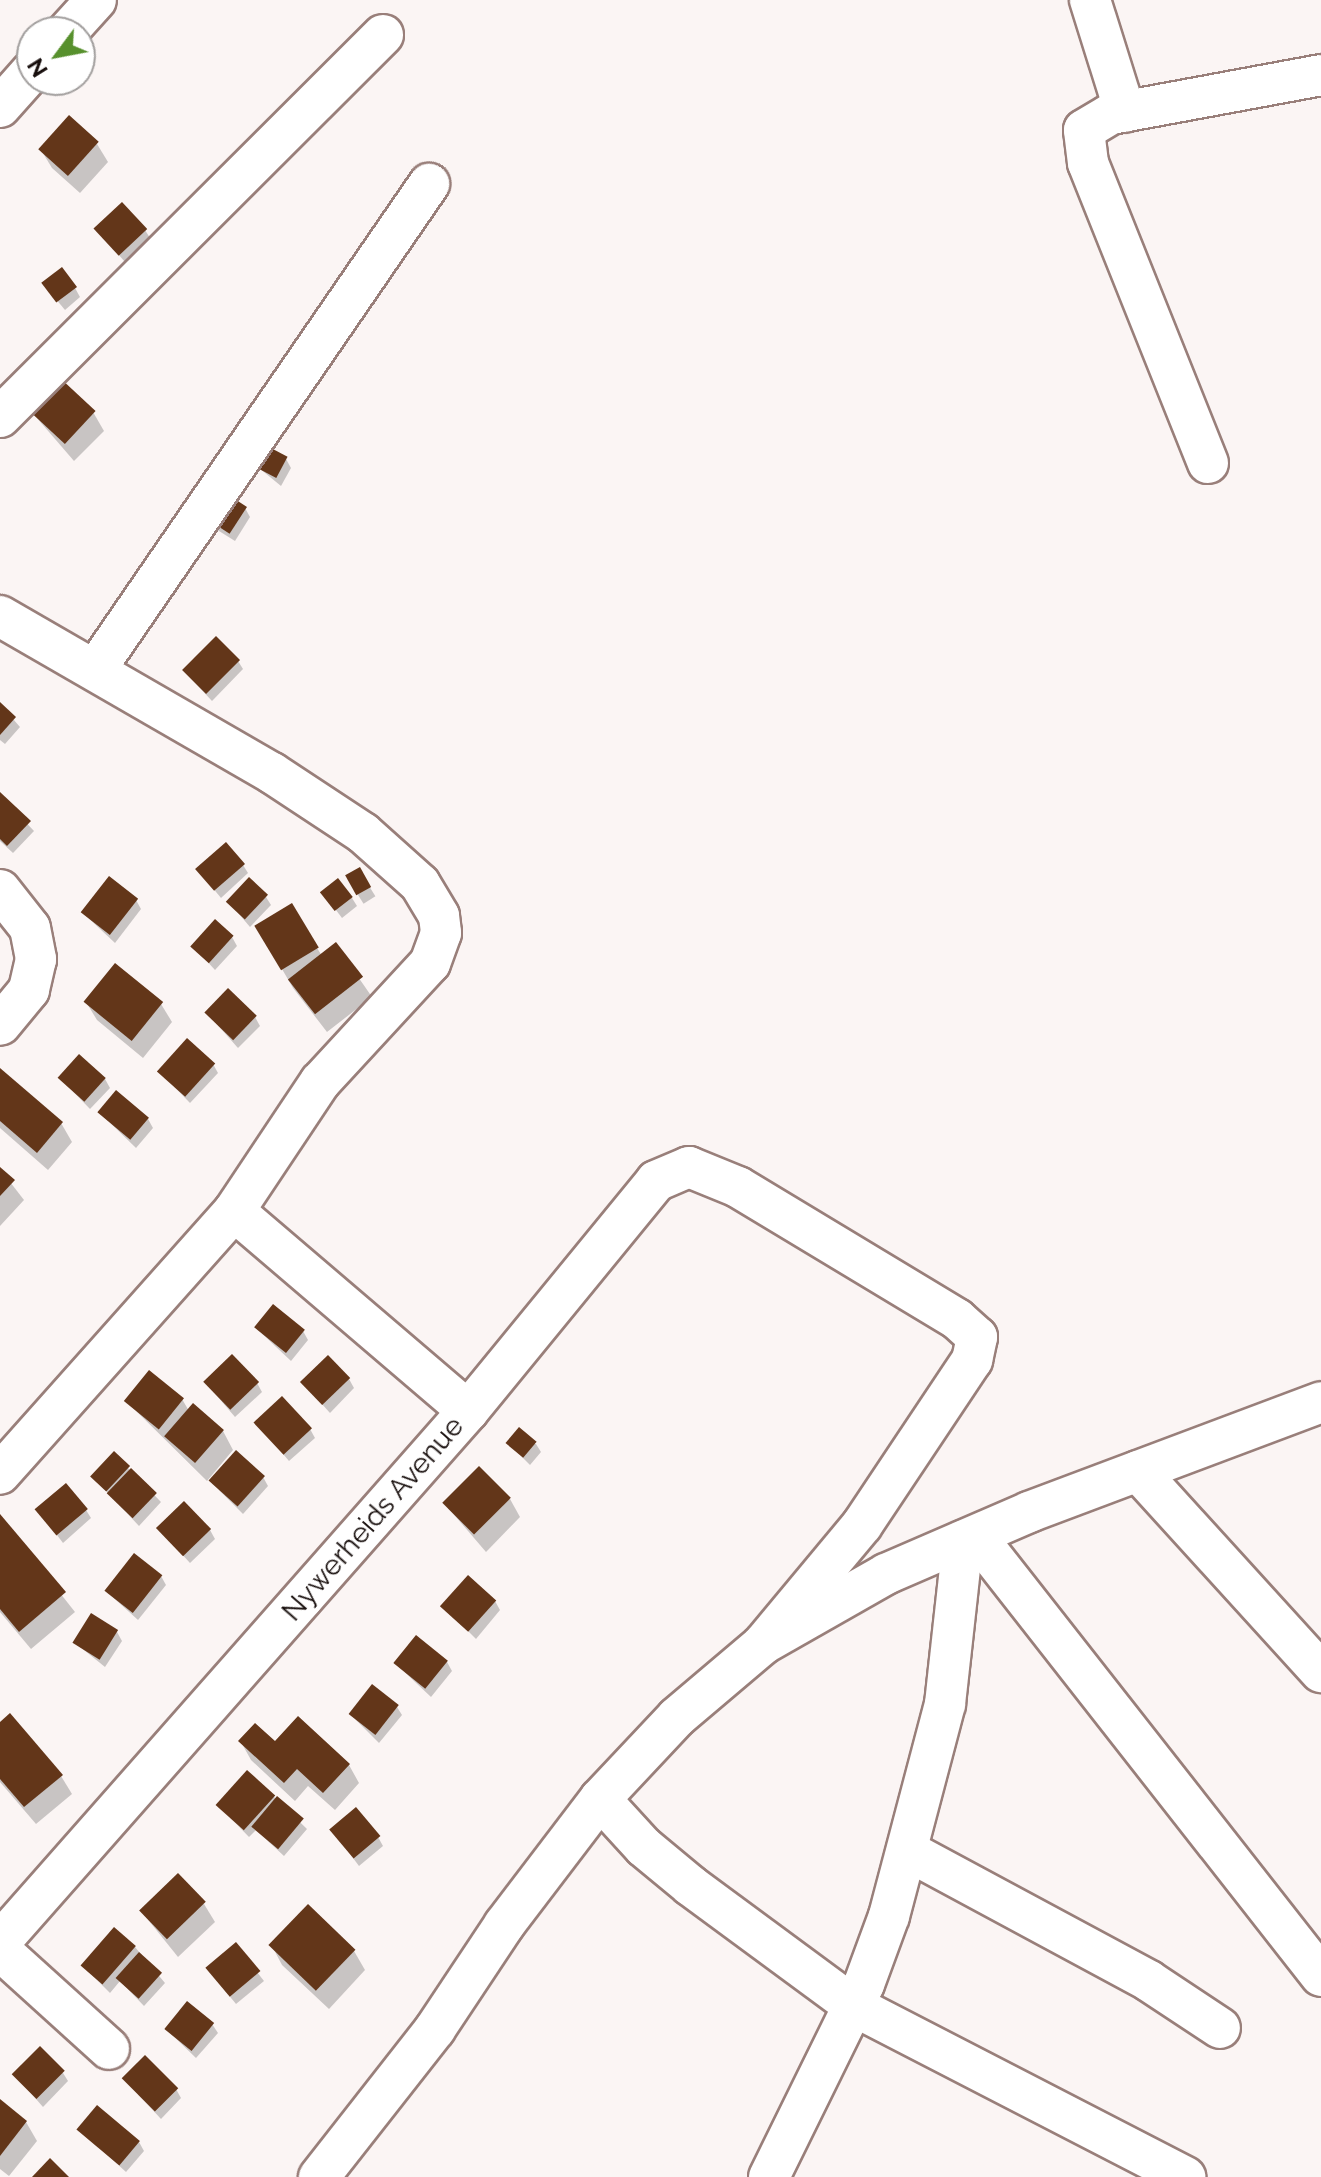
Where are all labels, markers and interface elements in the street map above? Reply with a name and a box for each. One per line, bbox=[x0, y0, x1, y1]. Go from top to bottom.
north arrow bbox=[16, 16, 96, 96]
text: N bbox=[22, 54, 53, 82]
street label: Nywerheids Avenue bbox=[275, 1410, 471, 1628]

